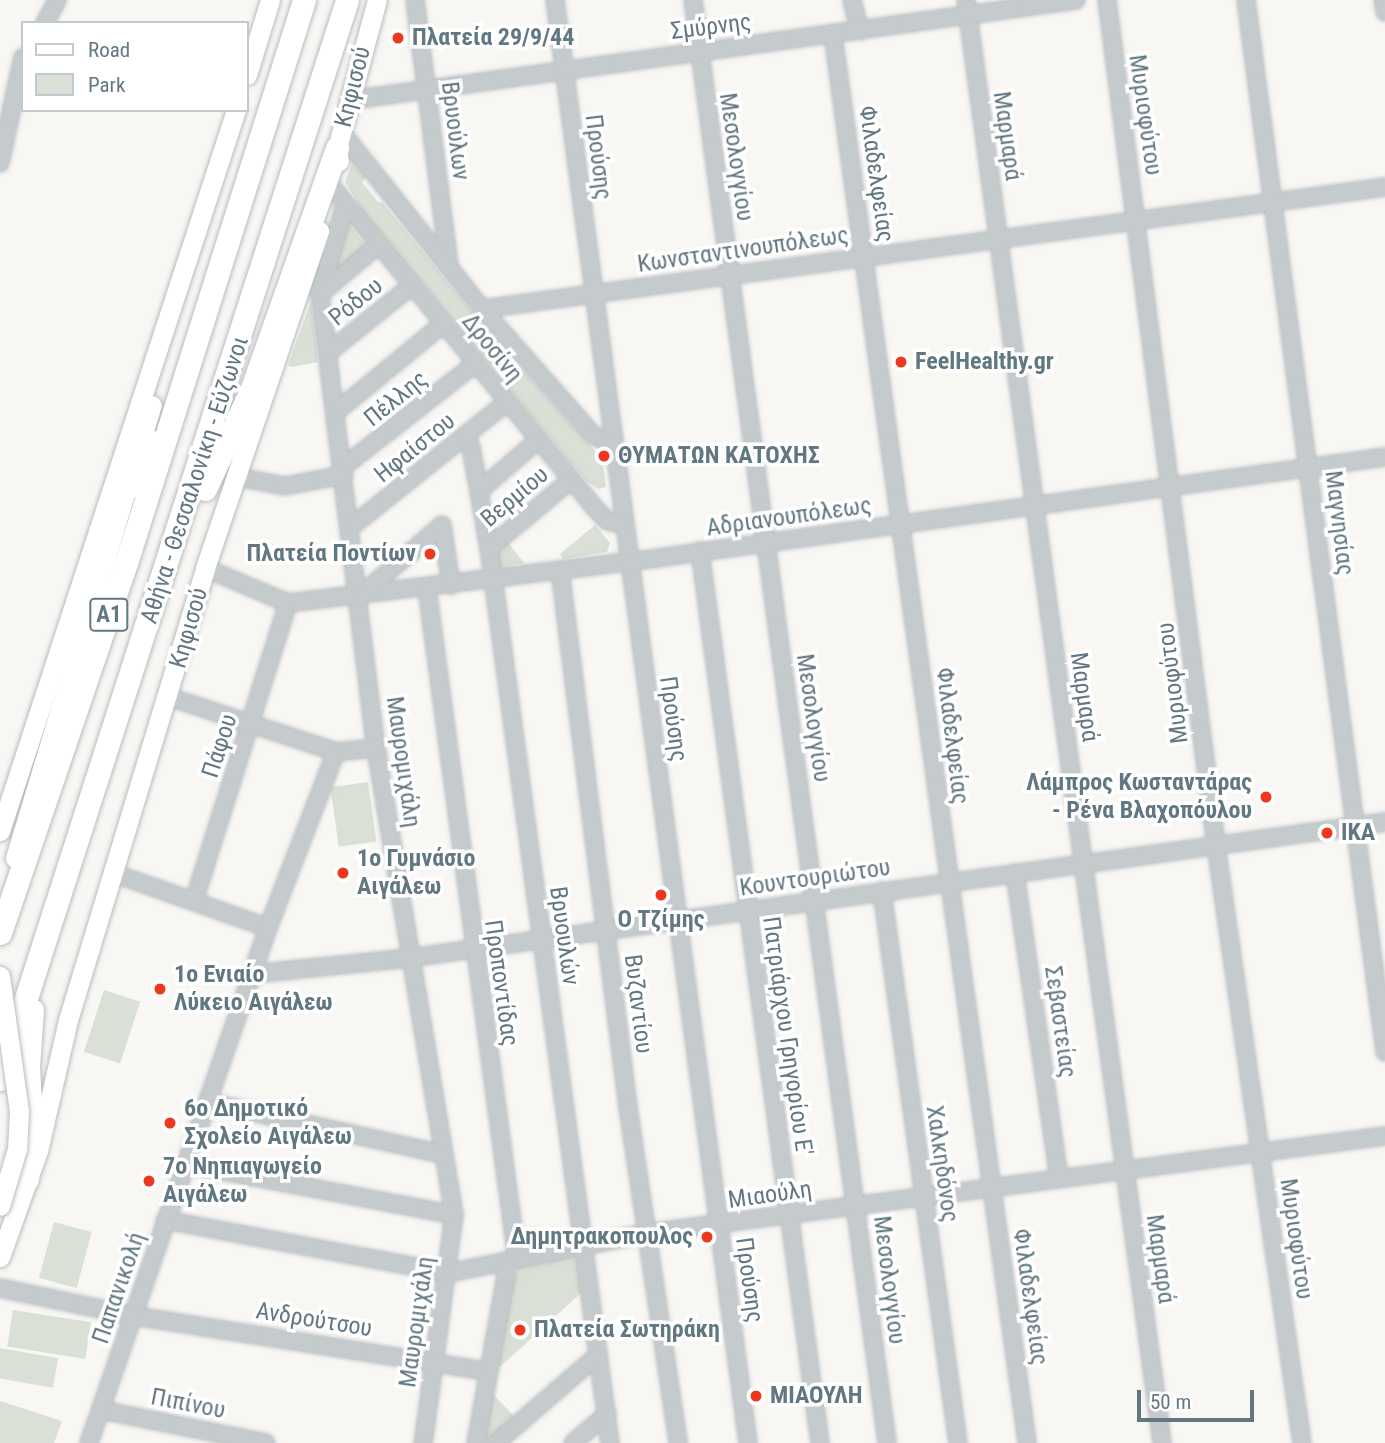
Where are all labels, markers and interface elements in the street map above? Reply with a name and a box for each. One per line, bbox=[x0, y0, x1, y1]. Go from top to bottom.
street label: Σμύρνης bbox=[669, 8, 753, 46]
legend bbox=[21, 21, 248, 112]
place label: Πλατεία 29/9/44 bbox=[412, 24, 574, 52]
marker: Πλατεία 29/9/44 bbox=[390, 30, 406, 46]
text: Road bbox=[88, 38, 130, 62]
street label: Κηφισού bbox=[329, 44, 377, 130]
street label: Μυριοφύτου bbox=[1122, 53, 1168, 177]
text: Park bbox=[88, 73, 125, 97]
street label: Βρυούλων bbox=[435, 80, 475, 182]
street label: Μαρμαρά bbox=[987, 90, 1027, 182]
street label: Μεσολογγίου bbox=[713, 91, 759, 223]
street label: Φιλαδελφείας bbox=[852, 104, 900, 244]
street label: Προύσης bbox=[578, 113, 618, 201]
street label: Κωνσταντινουπόλεως bbox=[636, 221, 850, 279]
street label: Ρόδου bbox=[323, 272, 389, 332]
street label: Δροσίνη bbox=[456, 308, 528, 388]
street label: Αθήνα - Θεσσαλονίκη - Εύζωνοι bbox=[135, 333, 255, 627]
place label: FeelHealthy.gr bbox=[915, 348, 1054, 376]
marker: FeelHealthy.gr bbox=[893, 354, 909, 370]
street label: Πέλλης bbox=[359, 365, 433, 433]
street label: Ηφαίστου bbox=[369, 407, 461, 489]
place label: ΘΥΜΑΤΩΝ ΚΑΤΟΧΗΣ bbox=[618, 442, 820, 470]
marker: ΘΥΜΑΤΩΝ ΚΑΤΟΧΗΣ bbox=[596, 448, 612, 464]
street label: Βερμίου bbox=[475, 461, 555, 533]
street label: Μαγνησίας bbox=[1318, 469, 1360, 577]
street label: Αδριανουπόλεως bbox=[705, 491, 873, 543]
place label: Πλατεία Ποντίων bbox=[247, 540, 416, 568]
marker: Πλατεία Ποντίων bbox=[422, 546, 438, 562]
street label: Κηφισού bbox=[164, 585, 214, 671]
road number: Α1 bbox=[88, 596, 130, 635]
street label: Μυριοφύτου bbox=[1151, 621, 1195, 745]
street label: Μαρμαρά bbox=[1064, 651, 1104, 743]
street label: Μεσολογγίου bbox=[790, 652, 836, 784]
street label: Φιλαδελφείας bbox=[929, 666, 975, 806]
street label: Προύσης bbox=[653, 675, 693, 763]
street label: Μαυρομιχάλη bbox=[380, 695, 426, 829]
street label: Πάφου bbox=[196, 711, 244, 781]
place label: Λάμπρος Κωσταντάρας - Ρένα Βλαχοπόυλου bbox=[1026, 769, 1252, 825]
marker: Λάμπρος Κωσταντάρας - Ρένα Βλαχοπόυλου bbox=[1258, 789, 1274, 805]
place label: ΙΚΑ bbox=[1341, 819, 1375, 847]
marker: ΙΚΑ bbox=[1319, 825, 1335, 841]
place label: 1ο Γυμνάσιο Αιγάλεω bbox=[357, 845, 476, 901]
street label: Κουντουριώτου bbox=[738, 853, 892, 903]
marker: 1ο Γυμνάσιο Αιγάλεω bbox=[335, 865, 351, 881]
street label: Βρυουλών bbox=[543, 885, 585, 987]
marker: Ο Τζίμης bbox=[653, 887, 669, 903]
place label: Ο Τζίμης bbox=[617, 906, 705, 934]
street label: Πατριάρχου Γρηγορίου Ε' bbox=[756, 915, 818, 1157]
street label: Προποντίδας bbox=[478, 918, 524, 1048]
street label: Βυζαντίου bbox=[618, 953, 658, 1055]
place label: 1ο Ενιαίο Λύκειο Αιγάλεω bbox=[174, 961, 333, 1017]
street label: Σεβαστείας bbox=[1038, 964, 1082, 1080]
marker: 1ο Ενιαίο Λύκειο Αιγάλεω bbox=[152, 981, 168, 997]
place label: 6ο Δημοτικό Σχολείο Αιγάλεω bbox=[184, 1095, 352, 1151]
street label: Χαλκηδόνος bbox=[920, 1104, 964, 1224]
marker: 6ο Δημοτικό Σχολείο Αιγάλεω bbox=[162, 1115, 178, 1131]
place label: 7ο Νηπιαγωγείο Αιγάλεω bbox=[163, 1153, 322, 1209]
marker: 7ο Νηπιαγωγείο Αιγάλεω bbox=[141, 1173, 157, 1189]
street label: Μιαούλη bbox=[726, 1175, 814, 1215]
street label: Μυριοφύτου bbox=[1273, 1177, 1319, 1301]
street label: Μαρμαρά bbox=[1140, 1213, 1180, 1305]
street label: Μεσολογγίου bbox=[867, 1214, 911, 1346]
place label: Δημητρακοπουλος bbox=[510, 1223, 693, 1251]
street label: Φιλαδελφείας bbox=[1006, 1227, 1054, 1367]
street label: Παπανικολή bbox=[86, 1228, 152, 1348]
marker: Δημητρακοπουλος bbox=[699, 1229, 715, 1245]
street label: Προύσης bbox=[729, 1236, 769, 1324]
street label: Μαυρομιχάλη bbox=[394, 1255, 440, 1389]
street label: Ανδρούτσου bbox=[254, 1297, 374, 1343]
place label: Πλατεία Σωτηράκη bbox=[534, 1316, 720, 1344]
marker: Πλατεία Σωτηράκη bbox=[512, 1322, 528, 1338]
scale bar bbox=[1140, 1376, 1257, 1420]
place label: ΜΙΑΟΥΛΗ bbox=[770, 1382, 863, 1410]
street label: Πιπίνου bbox=[148, 1383, 228, 1425]
marker: ΜΙΑΟΥΛΗ bbox=[748, 1388, 764, 1404]
text: 50 m bbox=[1150, 1390, 1191, 1414]

